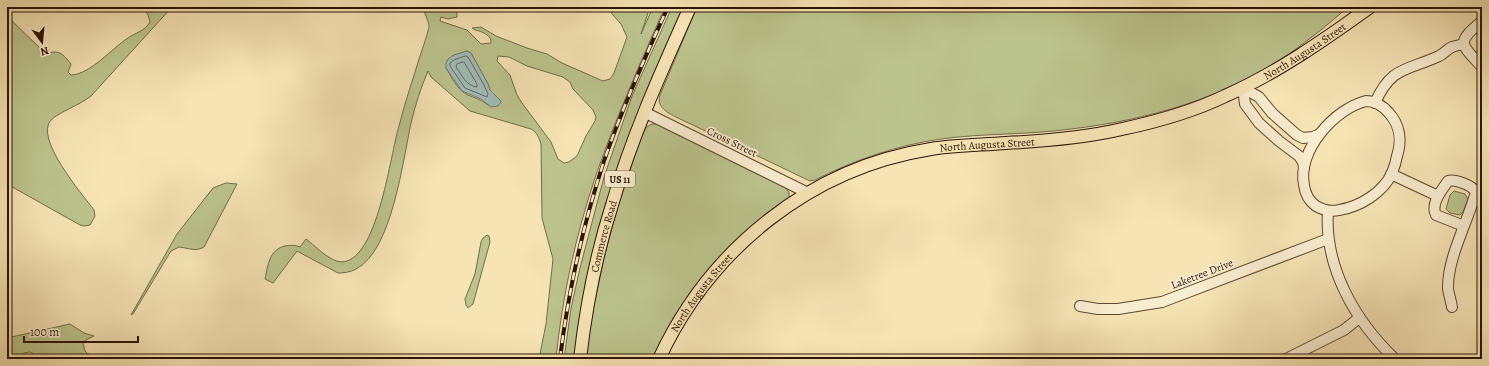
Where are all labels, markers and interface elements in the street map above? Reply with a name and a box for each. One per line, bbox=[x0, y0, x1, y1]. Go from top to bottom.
street label: North Augusta Street bbox=[1261, 19, 1349, 83]
north arrow bbox=[22, 22, 62, 62]
text: N bbox=[39, 43, 51, 59]
street label: Cross Street bbox=[704, 123, 760, 161]
street label: North Augusta Street bbox=[939, 134, 1035, 155]
road number: US 11 bbox=[605, 171, 635, 187]
street label: Commerce Road bbox=[587, 198, 620, 274]
street label: North Augusta Street bbox=[667, 249, 736, 335]
street label: Laketree Drive bbox=[1169, 255, 1235, 293]
scale bar bbox=[24, 318, 138, 344]
text: 100 m bbox=[30, 324, 59, 340]

